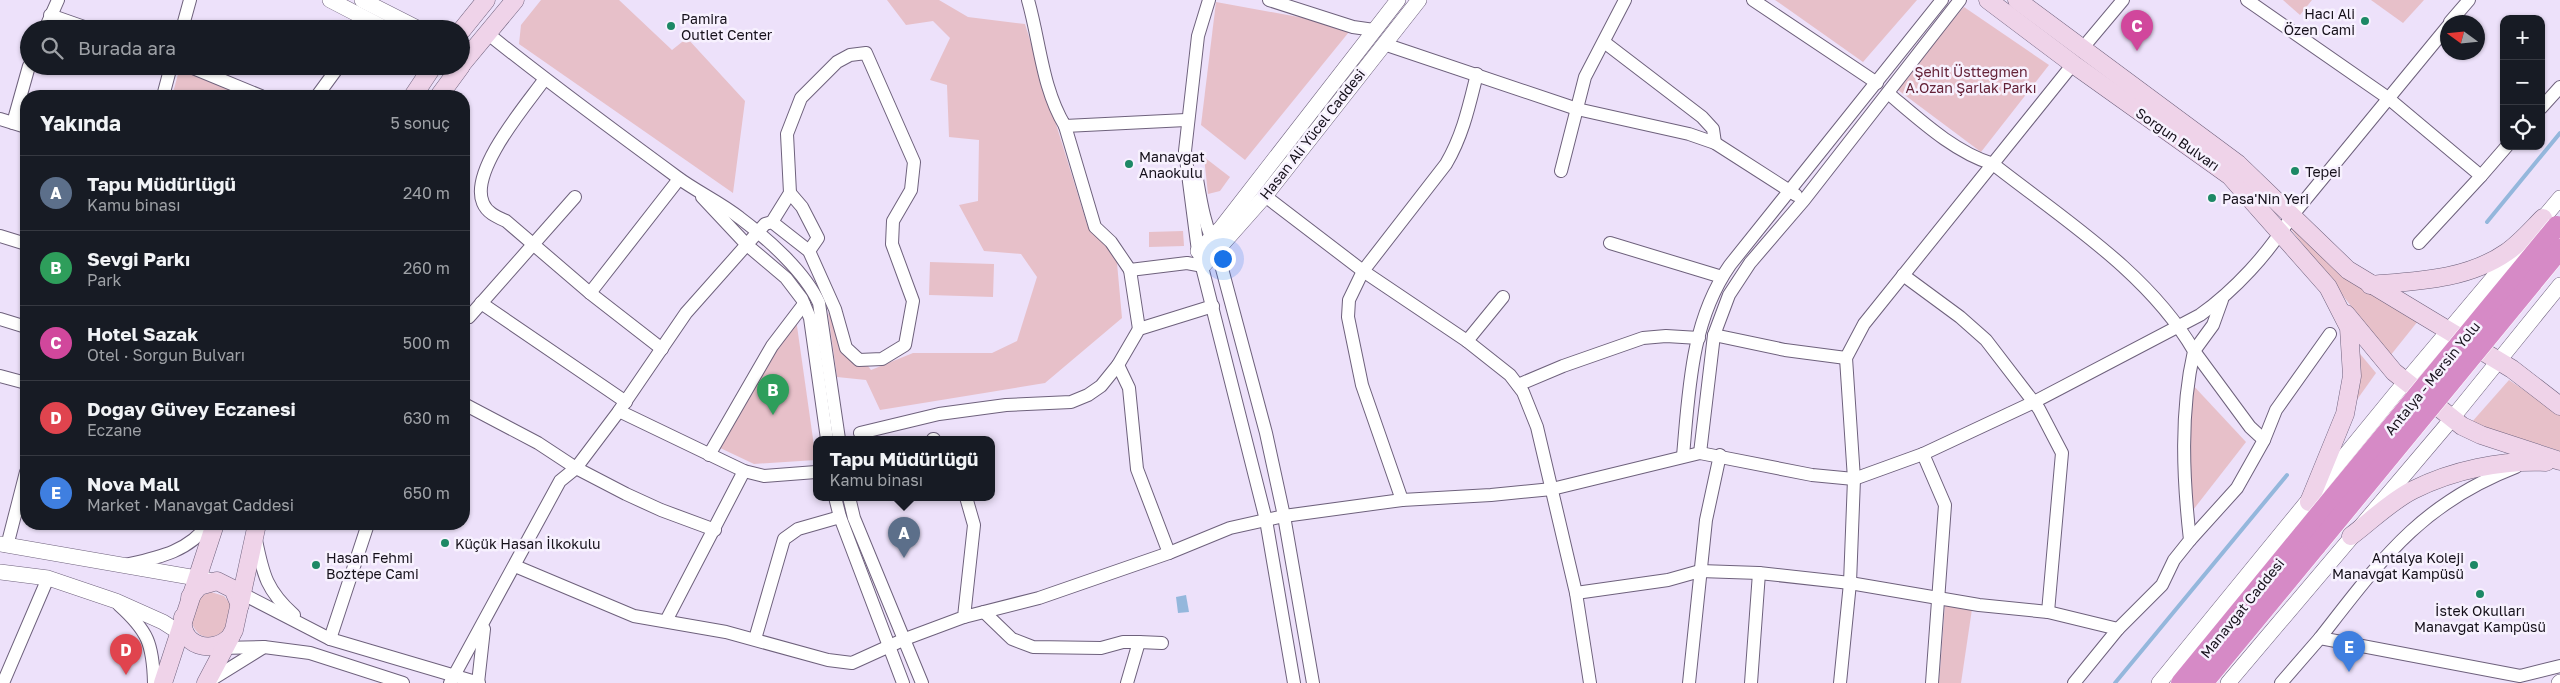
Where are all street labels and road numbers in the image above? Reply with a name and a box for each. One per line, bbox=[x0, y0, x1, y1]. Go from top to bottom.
street label: Hasan Ali Yücel Caddesi bbox=[1256, 65, 1368, 203]
street label: Sorgun Bulvarı bbox=[2133, 104, 2223, 174]
street label: Antalya - Mersin Yolu bbox=[2381, 318, 2483, 438]
street label: Manavgat Caddesi bbox=[2197, 555, 2287, 661]

